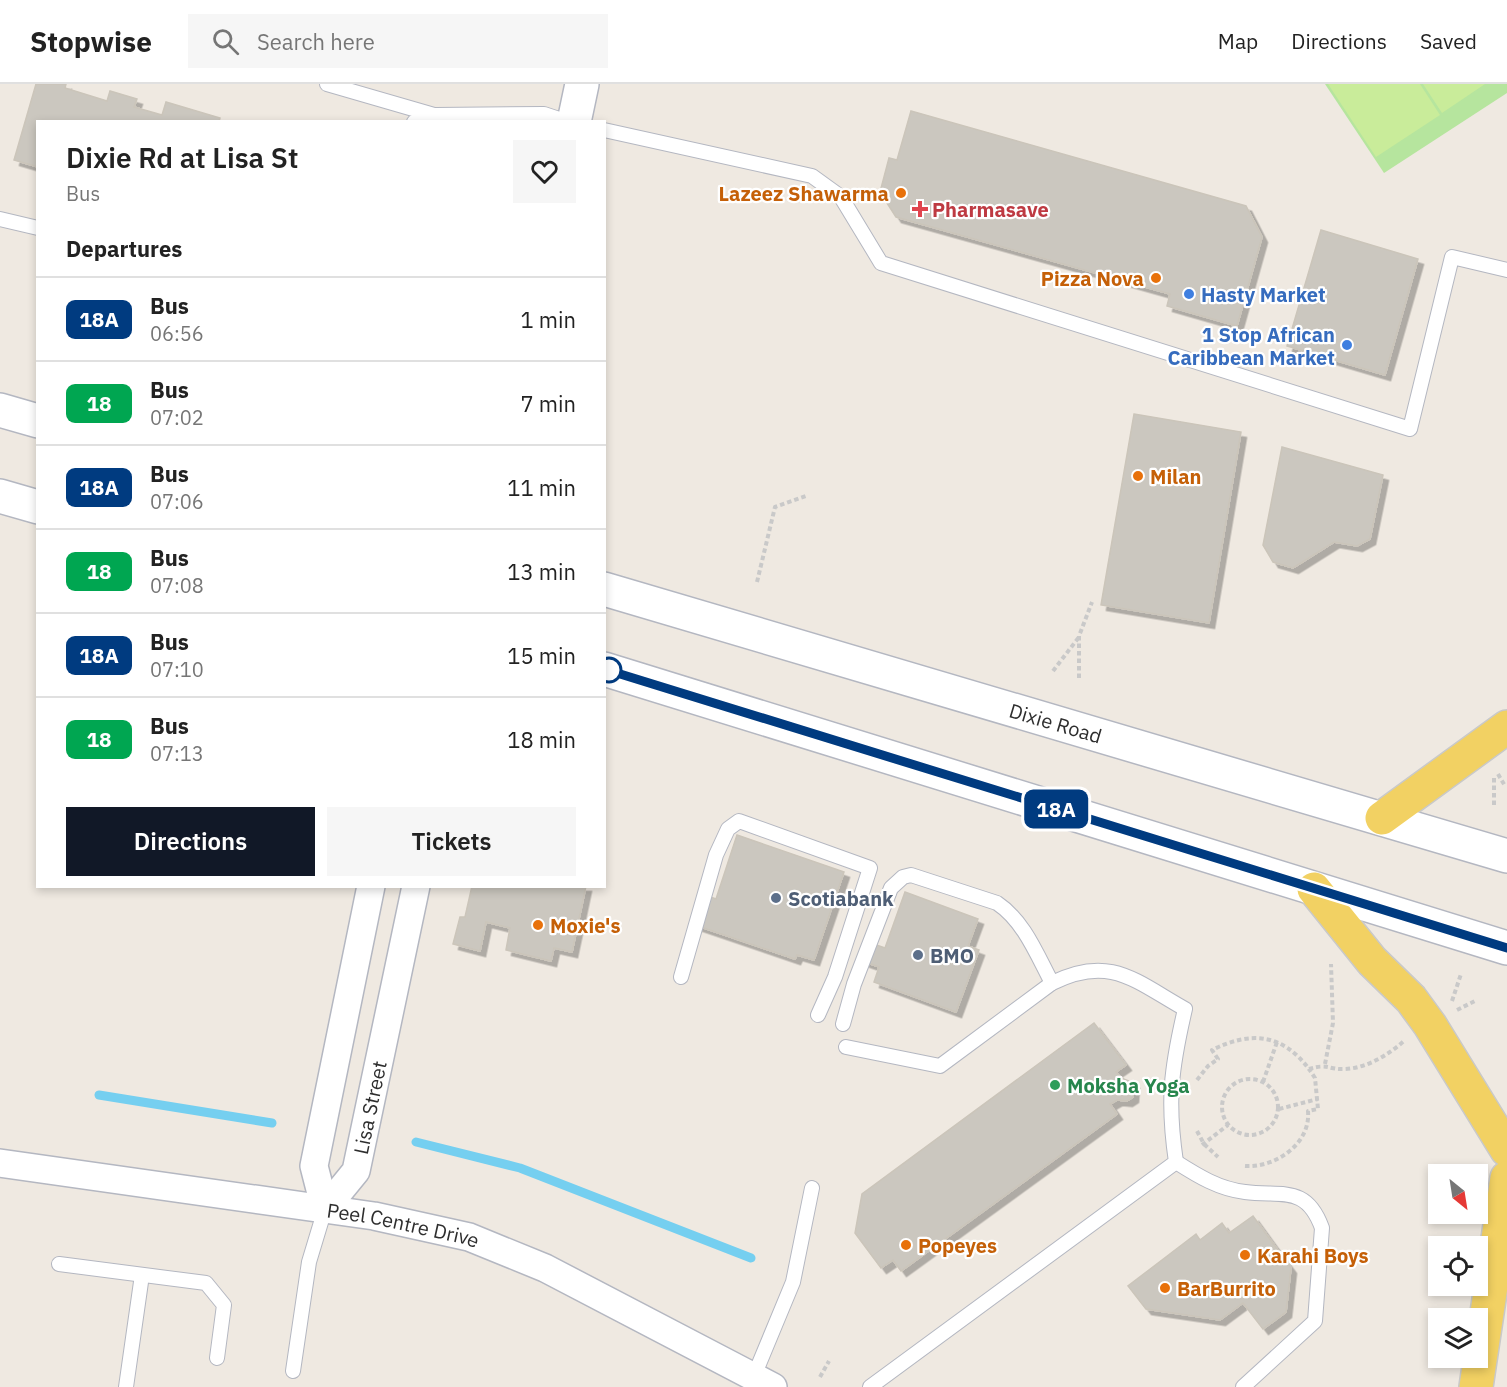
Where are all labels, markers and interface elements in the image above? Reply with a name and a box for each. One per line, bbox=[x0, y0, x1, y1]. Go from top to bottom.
search box bbox=[188, 14, 608, 68]
text: Stopwise bbox=[30, 23, 152, 60]
icon: search bbox=[209, 25, 242, 58]
text: Search here bbox=[257, 27, 375, 56]
text: Map bbox=[1218, 27, 1258, 55]
text: Directions bbox=[1291, 27, 1387, 55]
text: Saved bbox=[1420, 27, 1477, 55]
text: Dixie Rd at Lisa St bbox=[66, 139, 298, 176]
button: heart bbox=[513, 140, 576, 203]
text: Bus bbox=[66, 180, 100, 207]
place label: Lazeez Shawarma bbox=[718, 180, 889, 207]
marker: Lazeez Shawarma bbox=[894, 186, 908, 200]
place label: Pharmasave bbox=[932, 196, 1049, 223]
marker: Pharmasave bbox=[913, 202, 927, 216]
text: Departures bbox=[66, 234, 182, 263]
place label: Pizza Nova bbox=[1041, 265, 1144, 292]
marker: Pizza Nova bbox=[1149, 271, 1163, 285]
place label: Hasty Market bbox=[1201, 281, 1326, 308]
marker: Hasty Market bbox=[1182, 287, 1196, 301]
text: Bus bbox=[150, 291, 189, 320]
text: 18A bbox=[79, 305, 119, 333]
text: 1 min bbox=[520, 305, 576, 334]
text: 06:56 bbox=[150, 320, 204, 347]
place label: 1 Stop African Caribbean Market bbox=[1167, 321, 1335, 371]
marker: 1 Stop African Caribbean Market bbox=[1340, 338, 1354, 352]
text: Bus bbox=[150, 375, 189, 404]
text: 18 bbox=[86, 389, 112, 417]
text: 7 min bbox=[520, 389, 576, 418]
text: 07:02 bbox=[150, 404, 204, 431]
text: Bus bbox=[150, 459, 189, 488]
place label: Milan bbox=[1150, 463, 1201, 490]
marker: Milan bbox=[1131, 469, 1145, 483]
text: 18A bbox=[79, 473, 119, 501]
text: 11 min bbox=[507, 473, 576, 502]
text: 07:06 bbox=[150, 488, 204, 515]
text: Bus bbox=[150, 543, 189, 572]
text: 18 bbox=[86, 557, 112, 585]
text: 13 min bbox=[507, 557, 576, 586]
text: 07:08 bbox=[150, 572, 204, 599]
text: Bus bbox=[150, 627, 189, 656]
text: 18A bbox=[79, 641, 119, 669]
text: 15 min bbox=[507, 641, 576, 670]
text: 07:10 bbox=[150, 656, 204, 683]
unlabelled marker bbox=[596, 657, 622, 683]
street label: Dixie Road bbox=[1006, 696, 1105, 749]
text: Bus bbox=[150, 711, 189, 740]
text: 18 bbox=[86, 725, 112, 753]
text: 18 min bbox=[507, 725, 576, 754]
text: 07:13 bbox=[150, 740, 204, 767]
line badge: 18A bbox=[1022, 790, 1090, 828]
text: 18A bbox=[1036, 795, 1076, 823]
button: Directions bbox=[66, 807, 315, 876]
button: Tickets bbox=[327, 807, 576, 876]
place label: Scotiabank bbox=[788, 885, 894, 912]
marker: Scotiabank bbox=[769, 891, 783, 905]
place label: Moxie's bbox=[550, 912, 621, 939]
marker: Moxie's bbox=[531, 918, 545, 932]
place label: BMO bbox=[930, 942, 974, 969]
marker: BMO bbox=[911, 948, 925, 962]
street label: Lisa Street bbox=[346, 1058, 392, 1157]
place label: Moksha Yoga bbox=[1067, 1072, 1190, 1099]
marker: Moksha Yoga bbox=[1048, 1078, 1062, 1092]
north arrow bbox=[1428, 1164, 1488, 1224]
map controls bbox=[1428, 1164, 1488, 1368]
street label: Peel Centre Drive bbox=[325, 1196, 484, 1253]
place label: Popeyes bbox=[918, 1232, 997, 1259]
button: locate bbox=[1428, 1236, 1488, 1296]
marker: Popeyes bbox=[899, 1238, 913, 1252]
place label: Karahi Boys bbox=[1257, 1242, 1369, 1269]
marker: Karahi Boys bbox=[1238, 1248, 1252, 1262]
place label: BarBurrito bbox=[1177, 1275, 1276, 1302]
marker: BarBurrito bbox=[1158, 1281, 1172, 1295]
button: layers bbox=[1428, 1308, 1488, 1368]

